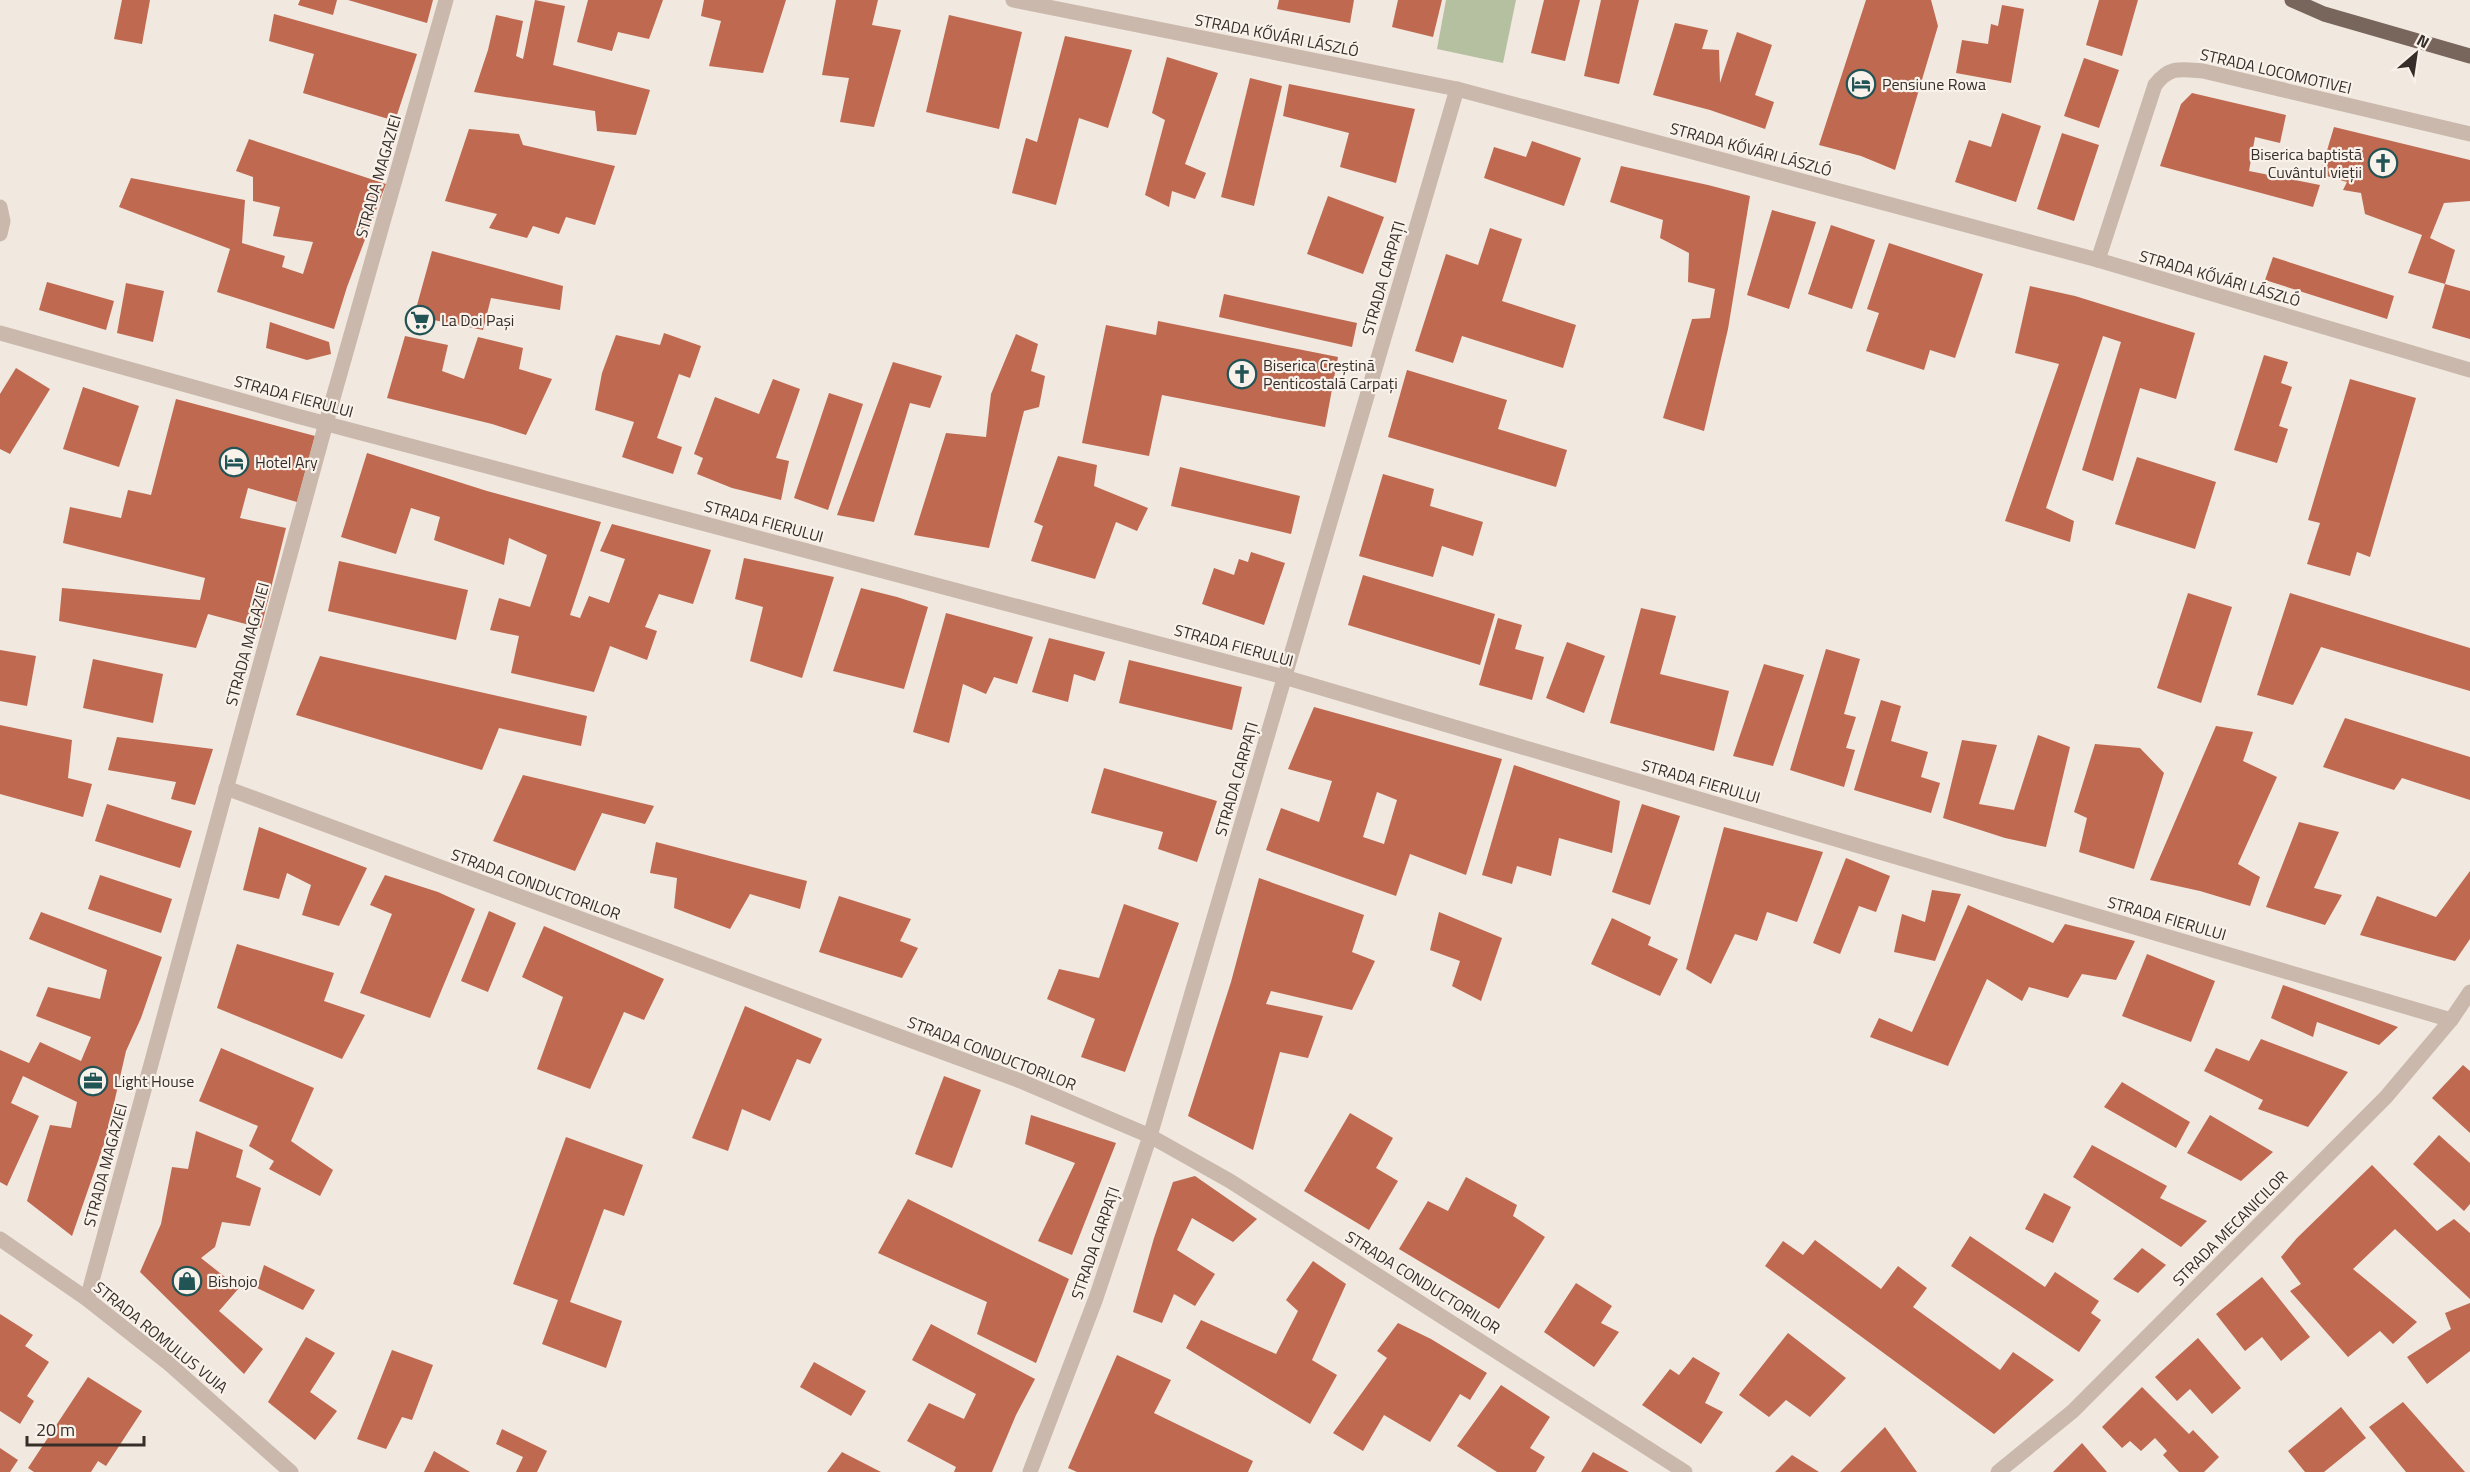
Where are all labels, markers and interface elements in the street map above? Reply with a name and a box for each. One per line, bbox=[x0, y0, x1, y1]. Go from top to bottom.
street label: STRADA KŐVÁRI LÁSZLÓ bbox=[1193, 7, 1361, 63]
north arrow bbox=[2386, 24, 2446, 84]
text: N bbox=[2413, 28, 2434, 54]
street label: STRADA LOCOMOTIVEI bbox=[2198, 42, 2354, 100]
hotel icon: Pensiune Rowa bbox=[1845, 68, 1877, 100]
place label: Pensiune Rowa bbox=[1882, 72, 1986, 96]
street label: STRADA MAGAZIEI bbox=[349, 112, 407, 240]
street label: STRADA KŐVÁRI LÁSZLÓ bbox=[1667, 116, 1835, 182]
place label: Biserica baptistă Cuvântul vieții bbox=[2251, 142, 2362, 184]
church icon: Biserica baptistă Cuvântul vieții bbox=[2367, 147, 2399, 179]
street label: STRADA CARPAȚI bbox=[1355, 218, 1411, 338]
street label: STRADA KŐVÁRI LÁSZLÓ bbox=[2137, 243, 2303, 313]
supermarket icon: La Doi Pași bbox=[404, 304, 436, 336]
place label: La Doi Pași bbox=[441, 308, 514, 332]
place label: Biserica Creștină Penticostală Carpați bbox=[1263, 353, 1398, 395]
church icon: Biserica Creștină Penticostală Carpați bbox=[1226, 358, 1258, 390]
street label: STRADA FIERULUI bbox=[232, 369, 356, 423]
hotel icon: Hotel Ary bbox=[218, 446, 250, 478]
place label: Hotel Ary bbox=[255, 450, 318, 474]
street label: STRADA FIERULUI bbox=[702, 494, 826, 548]
street label: STRADA MAGAZIEI bbox=[219, 580, 275, 708]
street label: STRADA FIERULUI bbox=[1172, 618, 1296, 672]
street label: STRADA CARPAȚI bbox=[1208, 719, 1264, 839]
street label: STRADA FIERULUI bbox=[1639, 753, 1763, 809]
street label: STRADA CONDUCTORILOR bbox=[448, 842, 624, 926]
street label: STRADA FIERULUI bbox=[2105, 890, 2229, 946]
street label: STRADA CONDUCTORILOR bbox=[904, 1010, 1080, 1096]
office icon: Light House bbox=[77, 1065, 109, 1097]
place label: Light House bbox=[114, 1069, 194, 1093]
street label: STRADA MAGAZIEI bbox=[77, 1101, 133, 1229]
street label: STRADA MECANICILOR bbox=[2167, 1165, 2293, 1291]
street label: STRADA CARPAȚI bbox=[1064, 1183, 1126, 1303]
street label: STRADA CONDUCTORILOR bbox=[1341, 1224, 1505, 1340]
shop icon: Bishojo bbox=[171, 1265, 203, 1297]
place label: Bishojo bbox=[208, 1269, 258, 1293]
street label: STRADA ROMULUS VUIA bbox=[89, 1275, 234, 1399]
scale bar bbox=[27, 1409, 144, 1447]
text: 20 m bbox=[36, 1416, 75, 1443]

